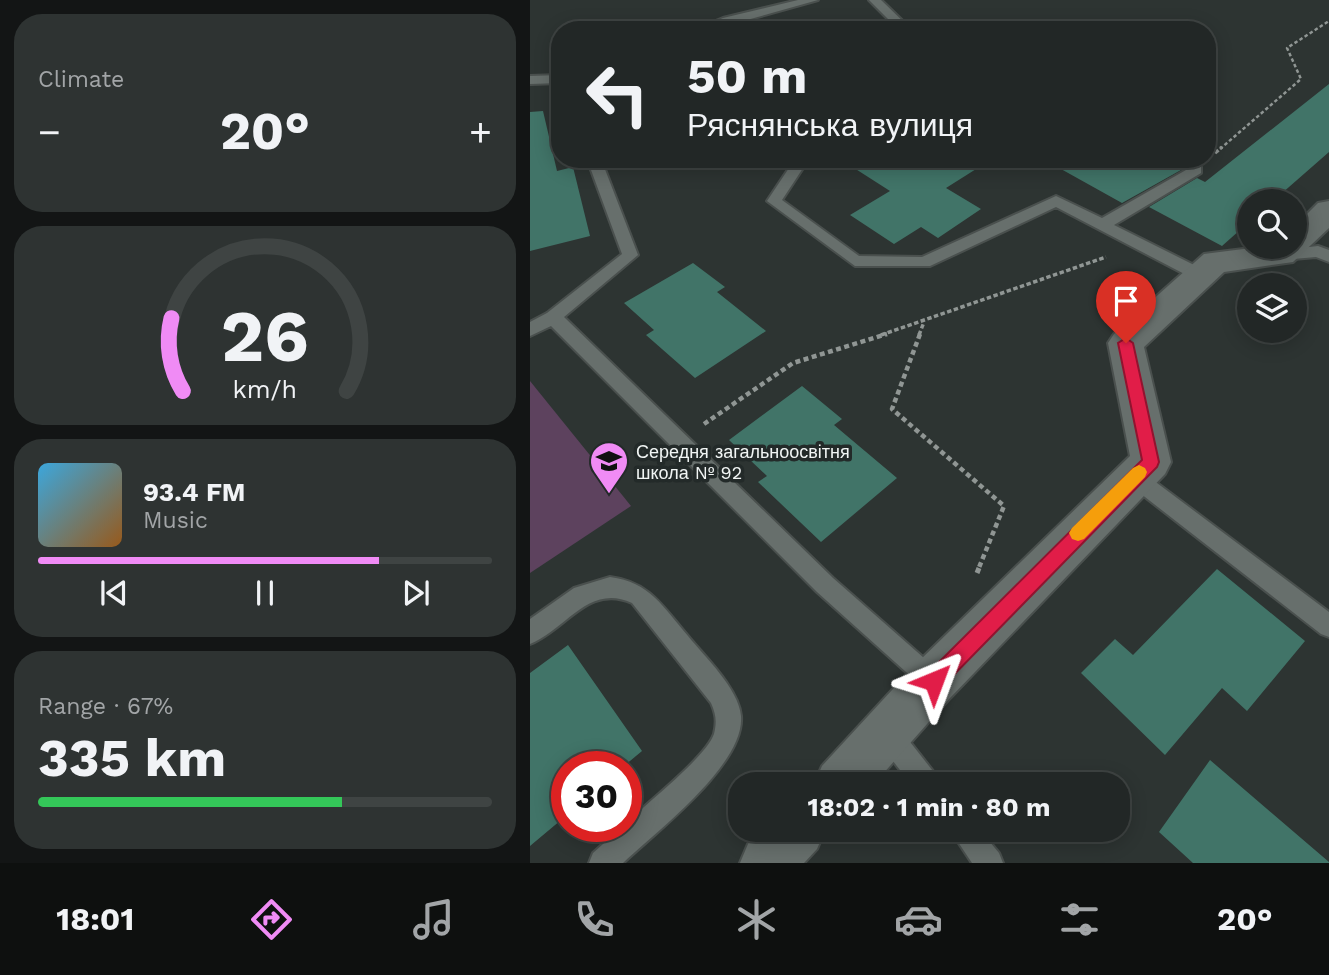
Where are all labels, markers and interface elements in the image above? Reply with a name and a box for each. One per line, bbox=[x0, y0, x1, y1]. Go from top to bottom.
text: 50 m bbox=[687, 47, 807, 105]
icon: left bbox=[572, 49, 663, 140]
text: Climate bbox=[38, 66, 124, 93]
text: 20° bbox=[220, 101, 310, 162]
text: Ряснянська вулиця bbox=[687, 106, 973, 144]
text: − bbox=[38, 110, 61, 154]
text: + bbox=[469, 110, 492, 154]
map controls bbox=[1237, 189, 1307, 343]
button: search bbox=[1237, 189, 1307, 259]
pin bbox=[1096, 271, 1156, 343]
button: layers bbox=[1237, 273, 1307, 343]
icon: arrive bbox=[1107, 282, 1145, 320]
text: 26 bbox=[221, 294, 309, 380]
text: km/h bbox=[233, 375, 297, 404]
school or university icon: Середня загальноосвітня школа № 92 bbox=[588, 440, 630, 495]
place label: Середня загальноосвітня школа № 92 bbox=[636, 441, 850, 483]
text: 93.4 FM bbox=[143, 477, 245, 507]
text: Music bbox=[143, 507, 208, 534]
icon: previous bbox=[95, 574, 133, 612]
icon: pause bbox=[246, 574, 284, 612]
icon: next bbox=[397, 574, 435, 612]
position arrow bbox=[897, 644, 971, 718]
text: Range · 67% bbox=[38, 693, 173, 720]
text: 335 km bbox=[38, 728, 226, 789]
speed limit sign: 30 bbox=[551, 751, 642, 842]
text: 18:02 · 1 min · 80 m bbox=[807, 792, 1051, 822]
icon: directions bbox=[247, 895, 296, 944]
icon: music bbox=[409, 895, 458, 944]
icon: phone bbox=[570, 895, 619, 944]
icon: climate bbox=[732, 895, 781, 944]
icon: car bbox=[894, 895, 943, 944]
icon: filters bbox=[1055, 895, 1104, 944]
text: 18:01 bbox=[56, 900, 134, 938]
text: 20° bbox=[1217, 900, 1273, 938]

